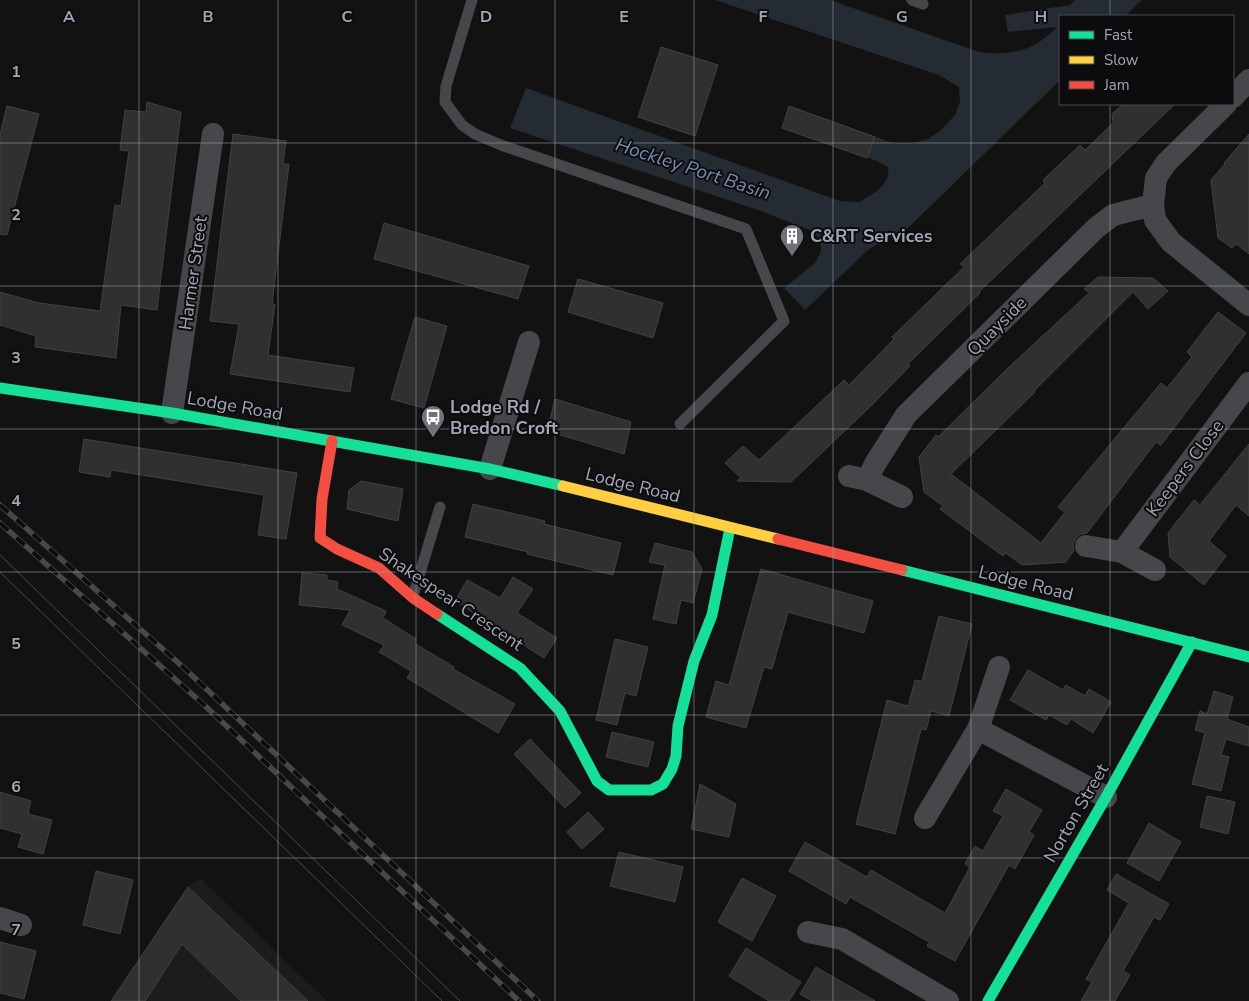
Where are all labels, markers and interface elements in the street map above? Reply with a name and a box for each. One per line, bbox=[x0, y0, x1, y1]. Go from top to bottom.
text: A bbox=[63, 6, 75, 28]
text: B bbox=[202, 6, 214, 28]
text: C bbox=[342, 6, 353, 28]
text: D bbox=[480, 6, 492, 28]
text: E bbox=[619, 6, 629, 28]
text: F bbox=[759, 6, 768, 28]
text: G bbox=[896, 6, 908, 28]
text: H bbox=[1035, 6, 1047, 28]
legend bbox=[1059, 15, 1234, 105]
text: Fast bbox=[1104, 25, 1133, 45]
text: Slow bbox=[1104, 50, 1139, 70]
text: 1 bbox=[11, 61, 21, 83]
text: Jam bbox=[1103, 75, 1130, 95]
water label: Hockley Port Basin bbox=[612, 132, 774, 206]
text: 2 bbox=[11, 204, 21, 226]
street label: Harmer Street bbox=[173, 214, 213, 332]
building icon: C&RT Services bbox=[779, 223, 805, 257]
place label: C&RT Services bbox=[810, 224, 933, 248]
street label: Quayside bbox=[962, 291, 1032, 361]
text: 3 bbox=[11, 347, 21, 369]
street label: Lodge Road bbox=[185, 386, 285, 426]
place label: Lodge Rd / Bredon Croft bbox=[450, 395, 558, 440]
bus stop icon: Lodge Rd / Bredon Croft bbox=[420, 404, 446, 438]
street label: Keepers Close bbox=[1141, 415, 1229, 521]
street label: Lodge Road bbox=[583, 462, 683, 508]
text: 4 bbox=[11, 490, 21, 512]
street label: Shakespear Crescent bbox=[374, 542, 529, 657]
street label: Lodge Road bbox=[976, 560, 1076, 606]
text: 5 bbox=[11, 633, 21, 655]
street label: Norton Street bbox=[1038, 759, 1114, 867]
text: 6 bbox=[11, 776, 21, 798]
text: 7 bbox=[11, 919, 21, 941]

